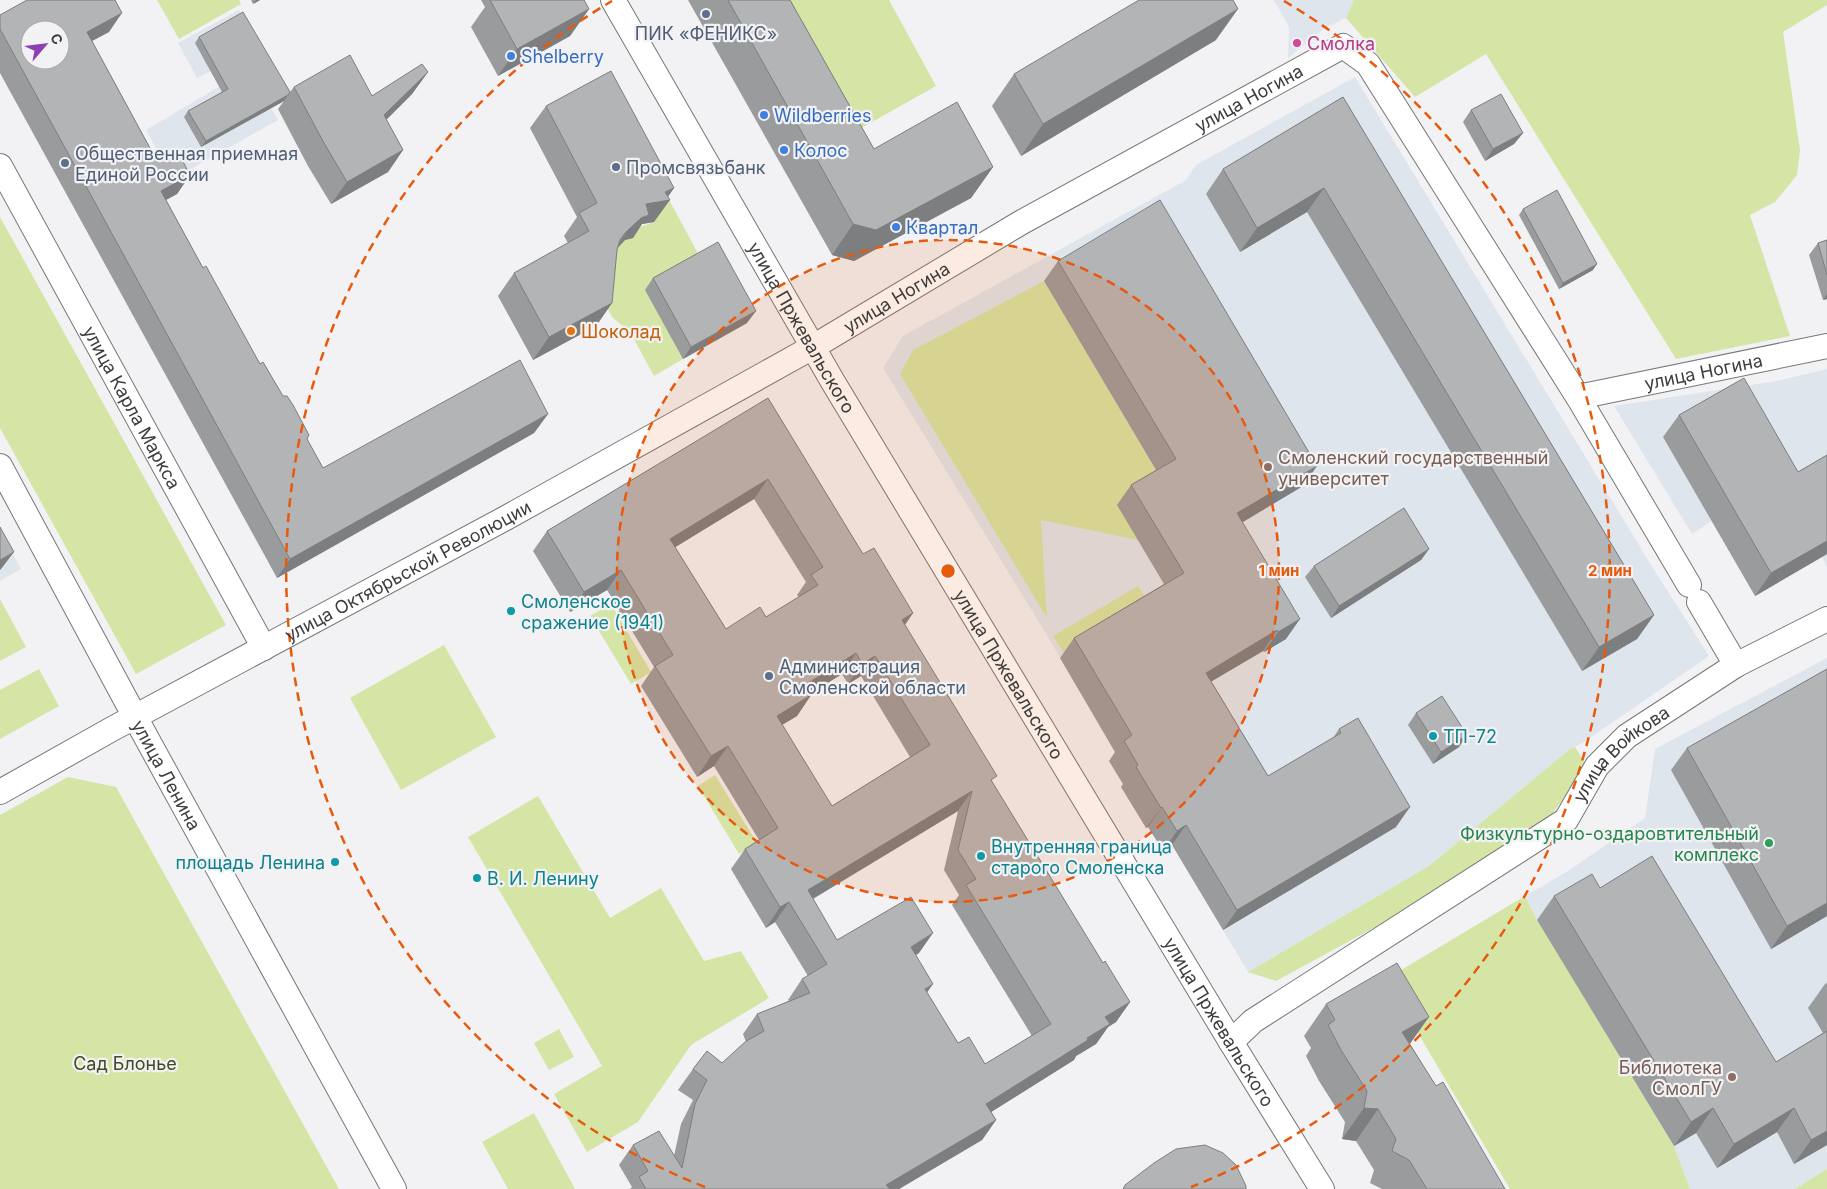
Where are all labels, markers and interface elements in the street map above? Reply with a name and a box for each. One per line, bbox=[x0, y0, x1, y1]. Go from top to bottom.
marker: ПИК «ФЕНИКС» bbox=[700, 8, 712, 20]
north arrow bbox=[20, 20, 70, 70]
place label: ПИК «ФЕНИКС» bbox=[635, 23, 777, 44]
text: С bbox=[47, 30, 67, 47]
place label: Смолка bbox=[1307, 33, 1375, 54]
marker: Смолка bbox=[1291, 37, 1303, 49]
place label: Shelberry bbox=[521, 46, 604, 67]
marker: Shelberry bbox=[505, 50, 517, 62]
street label: улица Ногина bbox=[1191, 60, 1306, 136]
place label: Wildberries bbox=[774, 105, 871, 126]
marker: Wildberries bbox=[758, 109, 770, 121]
place label: Колос bbox=[794, 140, 848, 161]
place label: Общественная приемная Единой России bbox=[75, 143, 298, 185]
marker: Колос bbox=[778, 144, 790, 156]
marker: Общественная приемная Единой России bbox=[59, 157, 71, 169]
place label: Промсвязьбанк bbox=[626, 157, 766, 178]
marker: Промсвязьбанк bbox=[610, 161, 622, 173]
place label: Квартал bbox=[906, 217, 978, 238]
marker: Квартал bbox=[890, 221, 902, 233]
street label: улица Пржевальского bbox=[744, 238, 860, 417]
street label: улица Ногина bbox=[839, 257, 953, 337]
place label: Шоколад bbox=[581, 321, 661, 342]
street label: улица Карла Маркса bbox=[79, 322, 185, 492]
marker: Шоколад bbox=[565, 325, 577, 337]
street label: улица Ногина bbox=[1643, 349, 1764, 394]
place label: Смоленский государственный университет bbox=[1278, 447, 1548, 489]
marker: Смоленский государственный университет bbox=[1262, 461, 1274, 473]
street label: улица Октябрьской Революции bbox=[281, 496, 535, 645]
text: 1 мин bbox=[1259, 561, 1299, 580]
text: 2 мин bbox=[1588, 561, 1632, 580]
centre of rings bbox=[939, 562, 957, 580]
street label: улица Пржевальского bbox=[950, 585, 1068, 763]
place label: Смоленское сражение (1941) bbox=[521, 591, 664, 633]
marker: Смоленское сражение (1941) bbox=[505, 605, 517, 617]
place label: Администрация Смоленской области bbox=[779, 656, 966, 698]
marker: Администрация Смоленской области bbox=[763, 670, 775, 682]
street label: улица Войкова bbox=[1568, 701, 1673, 806]
street label: улица Ленина bbox=[128, 716, 205, 834]
place label: ТП-72 bbox=[1443, 726, 1497, 747]
marker: ТП-72 bbox=[1427, 730, 1439, 742]
place label: Физкультурно-оздаровтительный комплекс bbox=[1460, 823, 1759, 865]
place label: Внутренняя граница старого Смоленска bbox=[991, 836, 1172, 878]
marker: Физкультурно-оздаровтительный комплекс bbox=[1763, 837, 1775, 849]
marker: Внутренняя граница старого Смоленска bbox=[975, 850, 987, 862]
place label: площадь Ленина bbox=[176, 852, 325, 873]
marker: площадь Ленина bbox=[329, 856, 341, 868]
place label: В. И. Ленину bbox=[487, 868, 599, 889]
marker: В. И. Ленину bbox=[471, 872, 483, 884]
street label: улица Пржевальского bbox=[1160, 933, 1279, 1110]
park label: Сад Блонье bbox=[73, 1053, 177, 1074]
place label: Библиотека СмолГУ bbox=[1619, 1057, 1722, 1099]
marker: Библиотека СмолГУ bbox=[1726, 1071, 1738, 1083]

